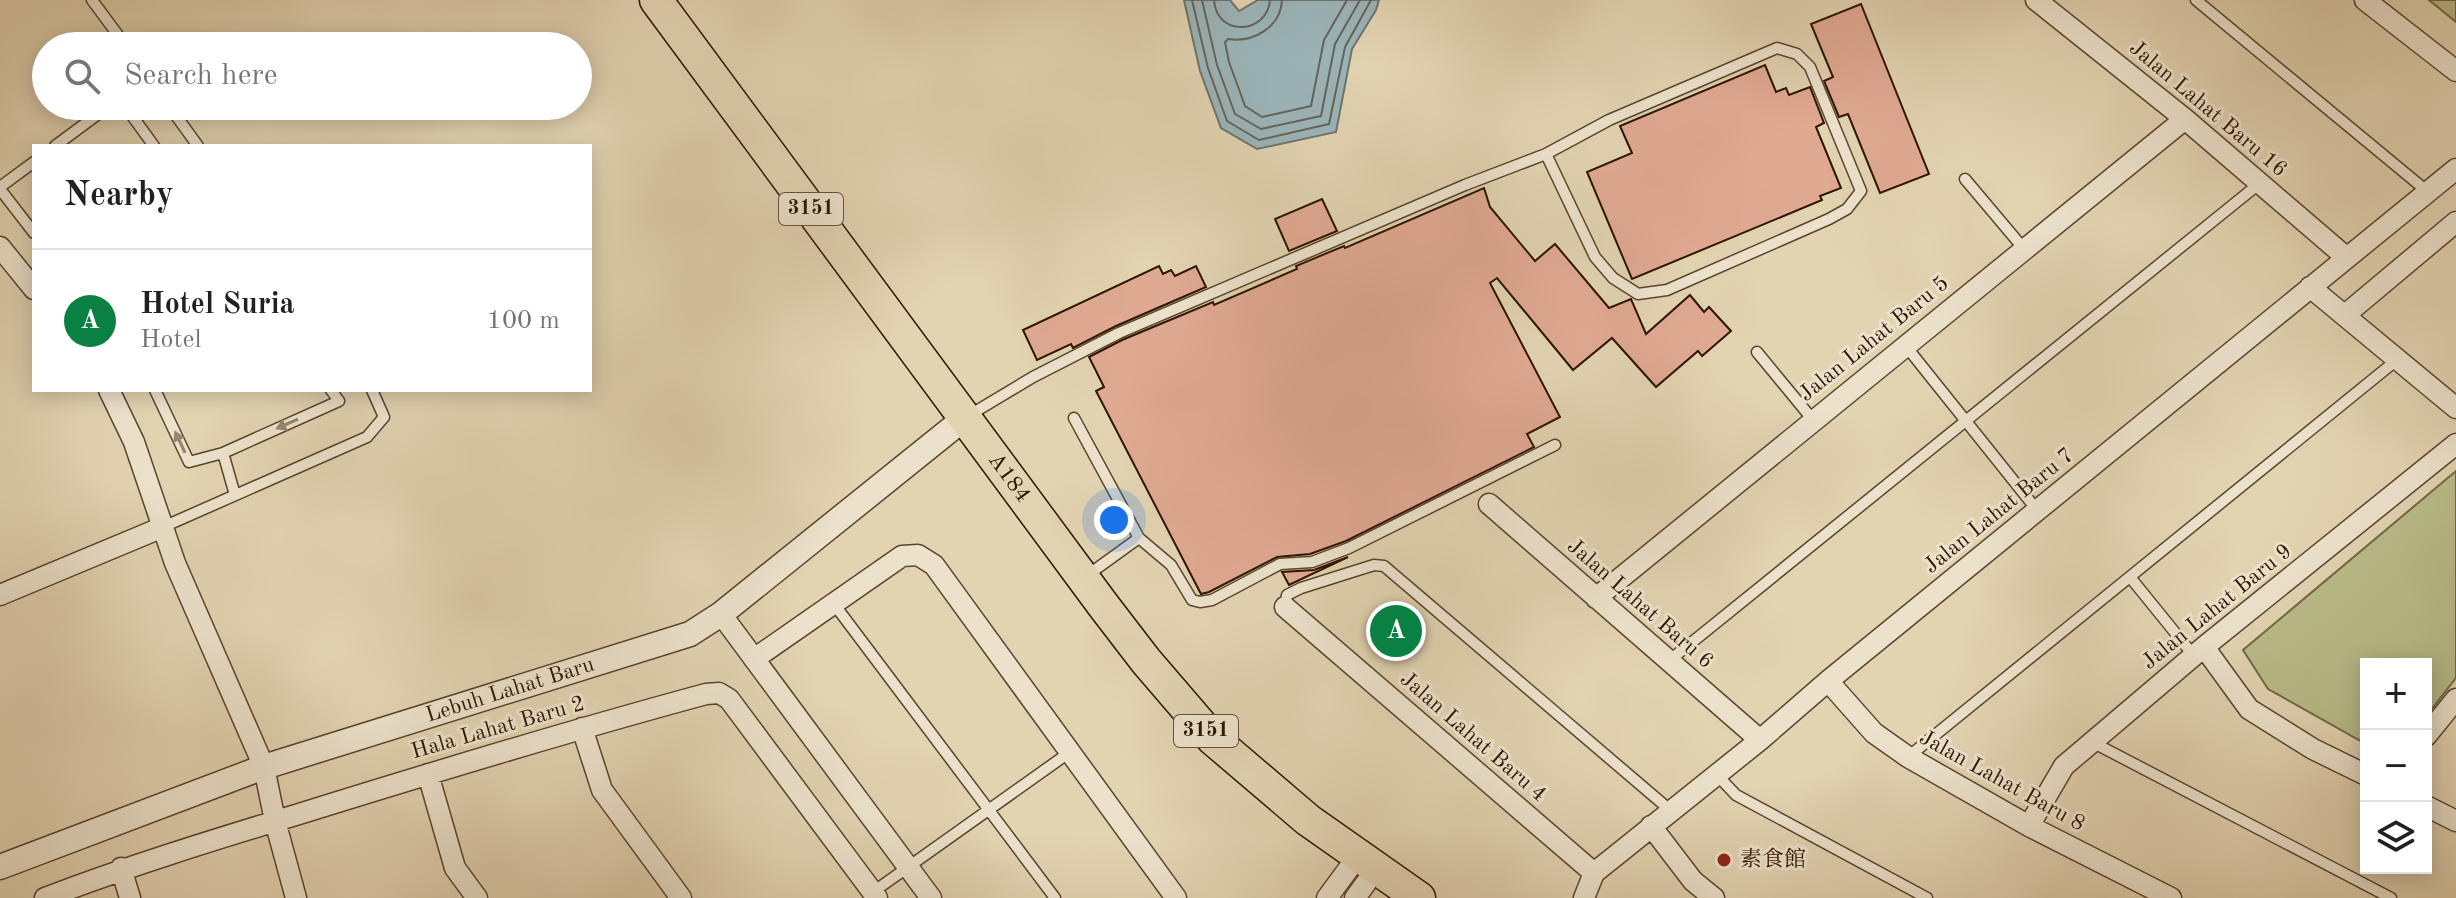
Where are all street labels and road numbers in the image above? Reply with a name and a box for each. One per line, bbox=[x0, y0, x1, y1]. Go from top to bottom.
street label: Jalan Lahat Baru 16 bbox=[2125, 37, 2291, 181]
road number: 3151 bbox=[779, 193, 843, 225]
street label: Jalan Lahat Baru 5 bbox=[1795, 272, 1953, 406]
street label: Jalan Lahat Baru 7 bbox=[1920, 444, 2078, 578]
street label: A184 bbox=[984, 449, 1034, 506]
street label: Jalan Lahat Baru 6 bbox=[1563, 535, 1717, 673]
street label: Jalan Lahat Baru 9 bbox=[2138, 540, 2296, 674]
street label: Lebuh Lahat Baru bbox=[423, 654, 597, 727]
street label: Jalan Lahat Baru 4 bbox=[1396, 668, 1550, 806]
street label: Hala Lahat Baru 2 bbox=[409, 693, 587, 763]
road number: 3151 bbox=[1174, 715, 1238, 747]
street label: Jalan Lahat Baru 8 bbox=[1915, 726, 2089, 836]

